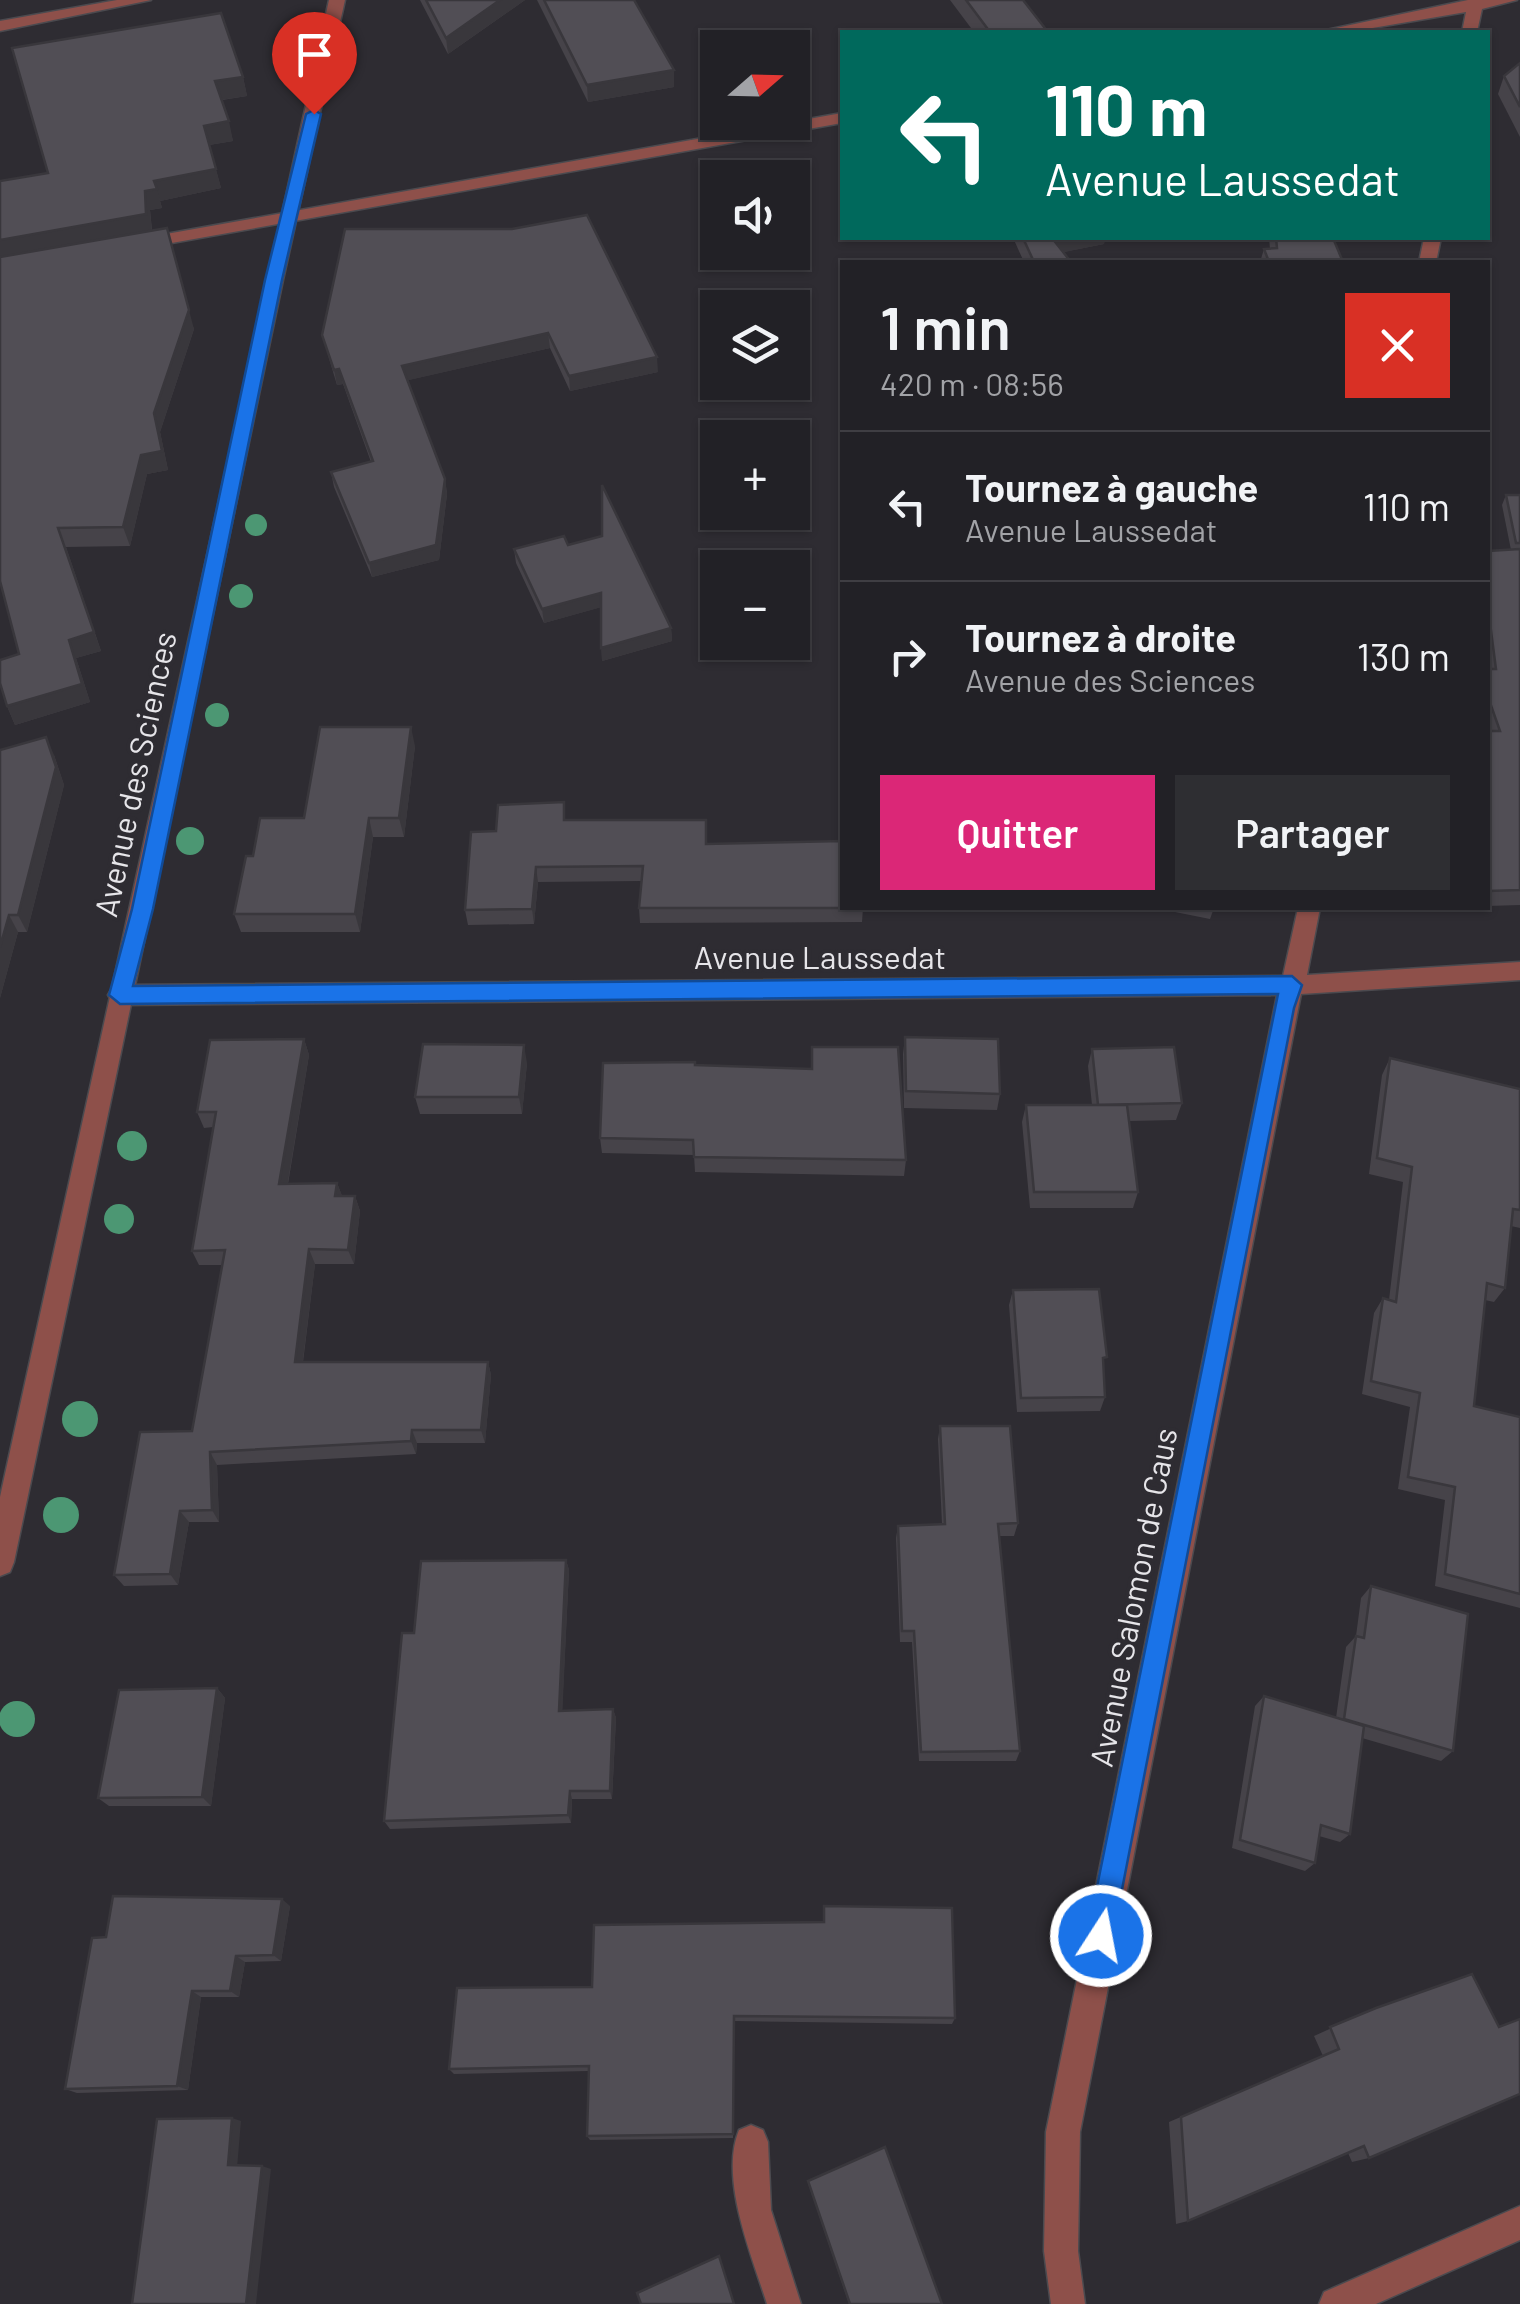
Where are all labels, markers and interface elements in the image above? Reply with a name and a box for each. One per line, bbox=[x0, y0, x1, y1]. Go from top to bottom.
pin bbox=[272, 12, 357, 115]
icon: arrive bbox=[287, 27, 342, 82]
north arrow bbox=[700, 30, 810, 140]
map controls bbox=[700, 30, 810, 660]
text: 110 m bbox=[1045, 66, 1207, 150]
icon: left bbox=[880, 70, 1010, 200]
text: Avenue Laussedat bbox=[1045, 151, 1400, 205]
button: sound bbox=[700, 160, 810, 270]
button: layers bbox=[700, 290, 810, 400]
text: 1 min bbox=[880, 290, 1011, 362]
button: close bbox=[1345, 293, 1450, 398]
text: 420 m · 08:56 bbox=[880, 364, 1064, 402]
button: + bbox=[700, 420, 810, 530]
text: Tournez à gauche bbox=[965, 464, 1258, 510]
icon: left bbox=[880, 479, 935, 534]
text: 110 m bbox=[1363, 483, 1450, 529]
text: Avenue Laussedat bbox=[965, 510, 1217, 548]
button: − bbox=[700, 550, 810, 660]
text: Tournez à droite bbox=[965, 614, 1236, 660]
street label: Avenue des Sciences bbox=[85, 628, 183, 920]
icon: right bbox=[880, 629, 935, 684]
text: 130 m bbox=[1357, 633, 1450, 679]
text: Avenue des Sciences bbox=[965, 660, 1255, 698]
button: Quitter bbox=[880, 775, 1155, 890]
button: Partager bbox=[1175, 775, 1450, 890]
street label: Avenue Laussedat bbox=[694, 937, 946, 975]
street label: Avenue Salomon de Caus bbox=[1081, 1424, 1183, 1770]
position arrow bbox=[1049, 1884, 1153, 1988]

